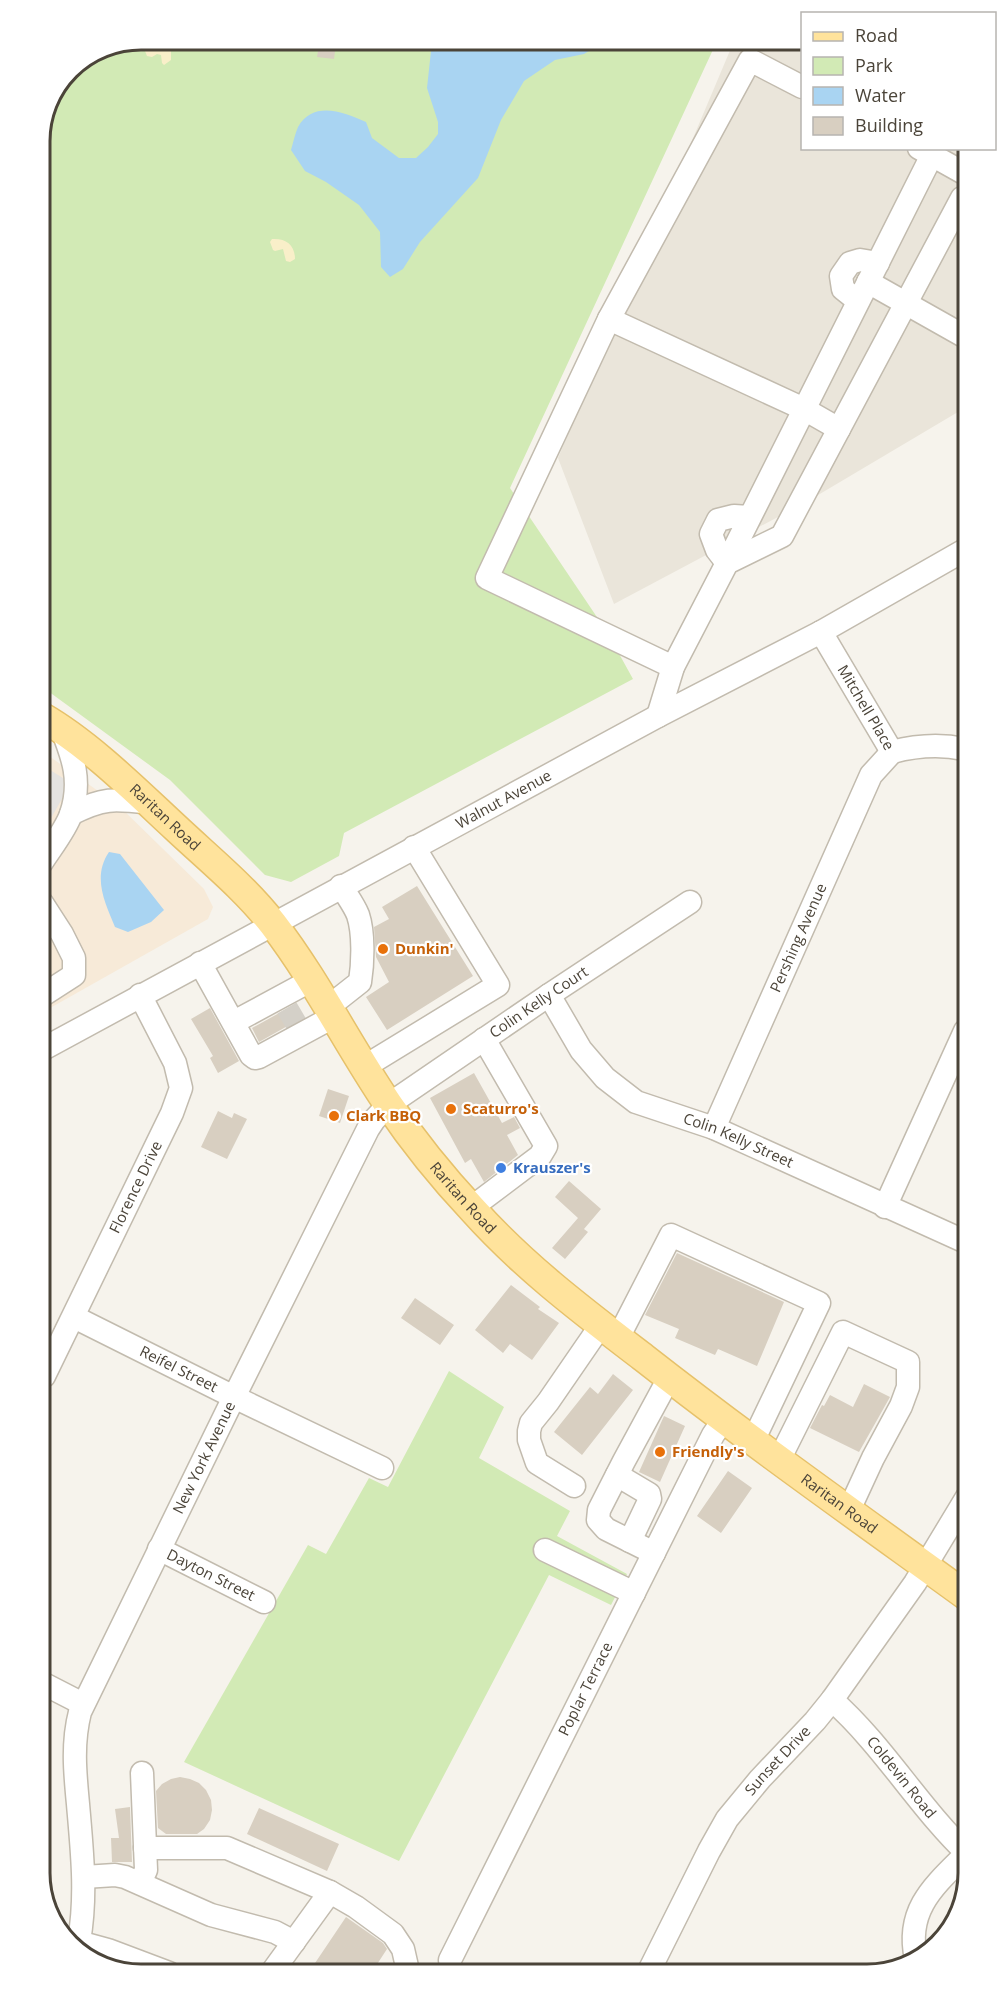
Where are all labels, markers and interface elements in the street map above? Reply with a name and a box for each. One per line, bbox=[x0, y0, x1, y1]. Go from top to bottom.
legend bbox=[801, 12, 996, 150]
text: Road bbox=[855, 23, 898, 47]
text: Park bbox=[855, 53, 893, 77]
text: Water bbox=[855, 83, 906, 107]
text: Building bbox=[855, 113, 923, 137]
street label: Mitchell Place bbox=[834, 661, 900, 754]
street label: Walnut Avenue bbox=[452, 765, 555, 833]
street label: Raritan Road bbox=[126, 779, 205, 855]
street label: Pershing Avenue bbox=[765, 880, 831, 995]
place label: Dunkin' bbox=[395, 938, 454, 958]
marker: Dunkin' bbox=[376, 942, 390, 956]
street label: Colin Kelly Court bbox=[485, 961, 592, 1042]
place label: Scaturro's bbox=[463, 1098, 539, 1118]
marker: Scaturro's bbox=[444, 1102, 458, 1116]
place label: Clark BBQ bbox=[346, 1105, 421, 1125]
street label: Colin Kelly Street bbox=[681, 1107, 797, 1172]
marker: Clark BBQ bbox=[327, 1109, 341, 1123]
street label: Florence Drive bbox=[104, 1137, 166, 1236]
street label: Raritan Road bbox=[426, 1157, 501, 1238]
place label: Krauszer's bbox=[513, 1157, 591, 1177]
marker: Krauszer's bbox=[494, 1161, 508, 1175]
street label: Reifel Street bbox=[137, 1341, 221, 1396]
street label: New York Avenue bbox=[167, 1398, 239, 1517]
place label: Friendly's bbox=[672, 1441, 744, 1461]
marker: Friendly's bbox=[653, 1445, 667, 1459]
street label: Raritan Road bbox=[797, 1469, 882, 1538]
street label: Dayton Street bbox=[164, 1544, 259, 1605]
street label: Poplar Terrace bbox=[553, 1638, 617, 1739]
street label: Sunset Drive bbox=[740, 1721, 814, 1799]
street label: Coldevin Road bbox=[863, 1731, 941, 1822]

